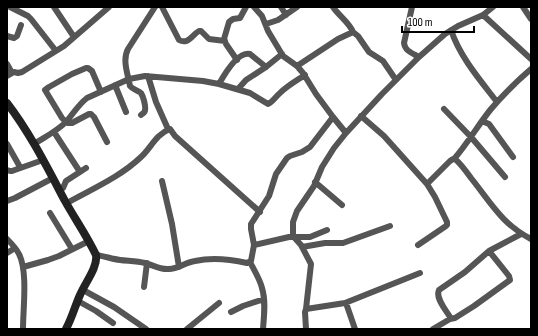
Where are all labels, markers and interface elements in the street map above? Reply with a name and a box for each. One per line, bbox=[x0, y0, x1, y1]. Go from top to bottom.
scale bar bbox=[402, 8, 474, 34]
text: 100 m bbox=[408, 15, 433, 30]

